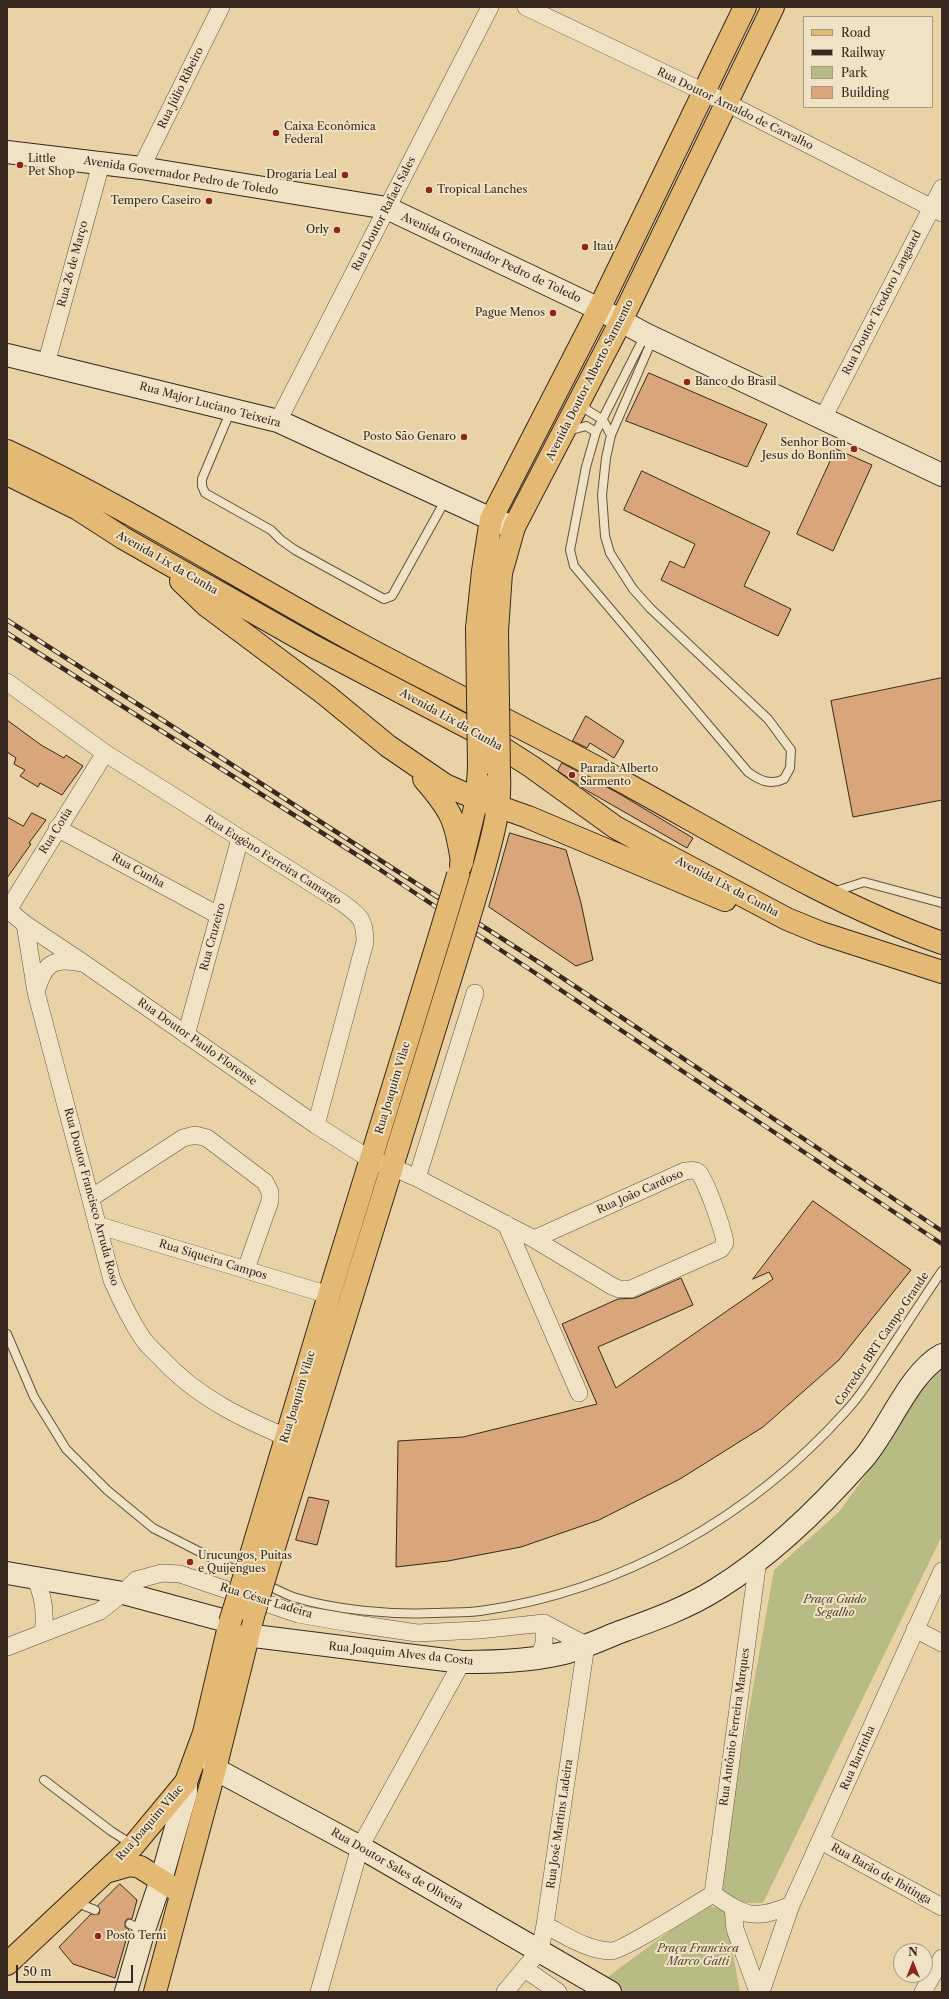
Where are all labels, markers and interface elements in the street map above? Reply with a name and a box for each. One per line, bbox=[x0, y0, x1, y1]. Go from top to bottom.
legend bbox=[803, 16, 933, 108]
text: Road bbox=[841, 25, 871, 40]
street label: Rua Júlio Ribeiro bbox=[156, 45, 206, 131]
text: Railway bbox=[841, 45, 886, 60]
street label: Rua Doutor Arnaldo de Carvalho bbox=[655, 65, 815, 153]
text: Park bbox=[841, 65, 867, 80]
text: Building bbox=[841, 85, 889, 100]
place label: Caixa Econômica Federal bbox=[284, 120, 376, 146]
marker: Caixa Econômica Federal bbox=[271, 128, 281, 138]
place label: Little Pet Shop bbox=[28, 152, 75, 178]
street label: Avenida Governador Pedro de Toledo bbox=[83, 154, 279, 198]
street label: Rua Doutor Rafael Sales bbox=[349, 155, 419, 273]
marker: Little Pet Shop bbox=[15, 160, 25, 170]
place label: Drogaria Leal bbox=[266, 168, 337, 182]
marker: Drogaria Leal bbox=[340, 170, 350, 180]
place label: Tropical Lanches bbox=[437, 183, 527, 197]
marker: Tropical Lanches bbox=[424, 185, 434, 195]
place label: Tempero Caseiro bbox=[110, 194, 201, 208]
marker: Tempero Caseiro bbox=[204, 196, 214, 206]
street label: Avenida Governador Pedro de Toledo bbox=[399, 210, 583, 306]
street label: Rua 26 de Março bbox=[55, 219, 91, 309]
place label: Orly bbox=[306, 223, 329, 237]
marker: Orly bbox=[332, 225, 342, 235]
street label: Rua Doutor Teodoro Langaard bbox=[840, 229, 924, 377]
place label: Itaú bbox=[593, 240, 613, 254]
marker: Itaú bbox=[580, 242, 590, 252]
street label: Avenida Doutor Alberto Sarmento bbox=[544, 297, 636, 463]
place label: Pague Menos bbox=[475, 306, 545, 320]
marker: Pague Menos bbox=[548, 308, 558, 318]
place label: Banco do Brasil bbox=[695, 375, 777, 389]
marker: Banco do Brasil bbox=[682, 377, 692, 387]
street label: Rua Major Luciano Teixeira bbox=[138, 380, 282, 430]
place label: Posto São Genaro bbox=[363, 430, 456, 444]
marker: Posto São Genaro bbox=[459, 432, 469, 442]
place label: Senhor Bom Jesus do Bonfim bbox=[762, 436, 846, 462]
marker: Senhor Bom Jesus do Bonfim bbox=[849, 444, 859, 454]
street label: Avenida Lix da Cunha bbox=[114, 529, 220, 597]
street label: Avenida Lix da Cunha bbox=[397, 686, 505, 754]
place label: Parada Alberto Sarmento bbox=[580, 762, 658, 788]
marker: Parada Alberto Sarmento bbox=[567, 770, 577, 780]
street label: Rua Cotia bbox=[37, 806, 75, 856]
street label: Rua Eugêno Ferreira Camargo bbox=[202, 812, 344, 908]
street label: Rua Cunha bbox=[109, 851, 167, 891]
street label: Avenida Lix da Cunha bbox=[673, 854, 781, 920]
street label: Rua Cruzeiro bbox=[198, 902, 228, 972]
street label: Rua Doutor Paulo Florense bbox=[135, 996, 259, 1088]
street label: Rua Joaquim Vilac bbox=[373, 1040, 413, 1136]
street label: Rua Doutor Francisco Arruda Roso bbox=[61, 1107, 121, 1287]
street label: Rua João Cardoso bbox=[595, 1167, 685, 1217]
street label: Rua Siqueira Campos bbox=[157, 1237, 269, 1283]
street label: Corredor BRT Campo Grande bbox=[832, 1270, 932, 1408]
street label: Rua Joaquim Vilac bbox=[278, 1349, 318, 1445]
place label: Urucungos, Puitas e Quijengues bbox=[198, 1549, 292, 1575]
marker: Urucungos, Puitas e Quijengues bbox=[185, 1557, 195, 1567]
street label: Rua César Ladeira bbox=[218, 1581, 314, 1621]
park label: Praça Guido Segalho bbox=[803, 1593, 867, 1619]
street label: Rua Joaquim Alves da Costa bbox=[328, 1640, 474, 1668]
street label: Rua Antônio Ferreira Marques bbox=[717, 1647, 753, 1807]
street label: Rua Barrinha bbox=[838, 1724, 878, 1792]
street label: Rua José Martins Ladeira bbox=[544, 1758, 576, 1890]
street label: Rua Joaquim Vilac bbox=[114, 1782, 186, 1864]
street label: Rua Doutor Sales de Oliveira bbox=[329, 1826, 465, 1912]
street label: Rua Barão de Ibitinga bbox=[829, 1841, 933, 1907]
place label: Posto Terni bbox=[106, 1929, 166, 1943]
marker: Posto Terni bbox=[93, 1931, 103, 1941]
park label: Praça Francisca Marco Gatti bbox=[657, 1942, 739, 1968]
north arrow bbox=[893, 1943, 933, 1983]
text: N bbox=[908, 1945, 918, 1959]
scale bar bbox=[18, 1957, 135, 1983]
text: 50 m bbox=[23, 1964, 52, 1979]

